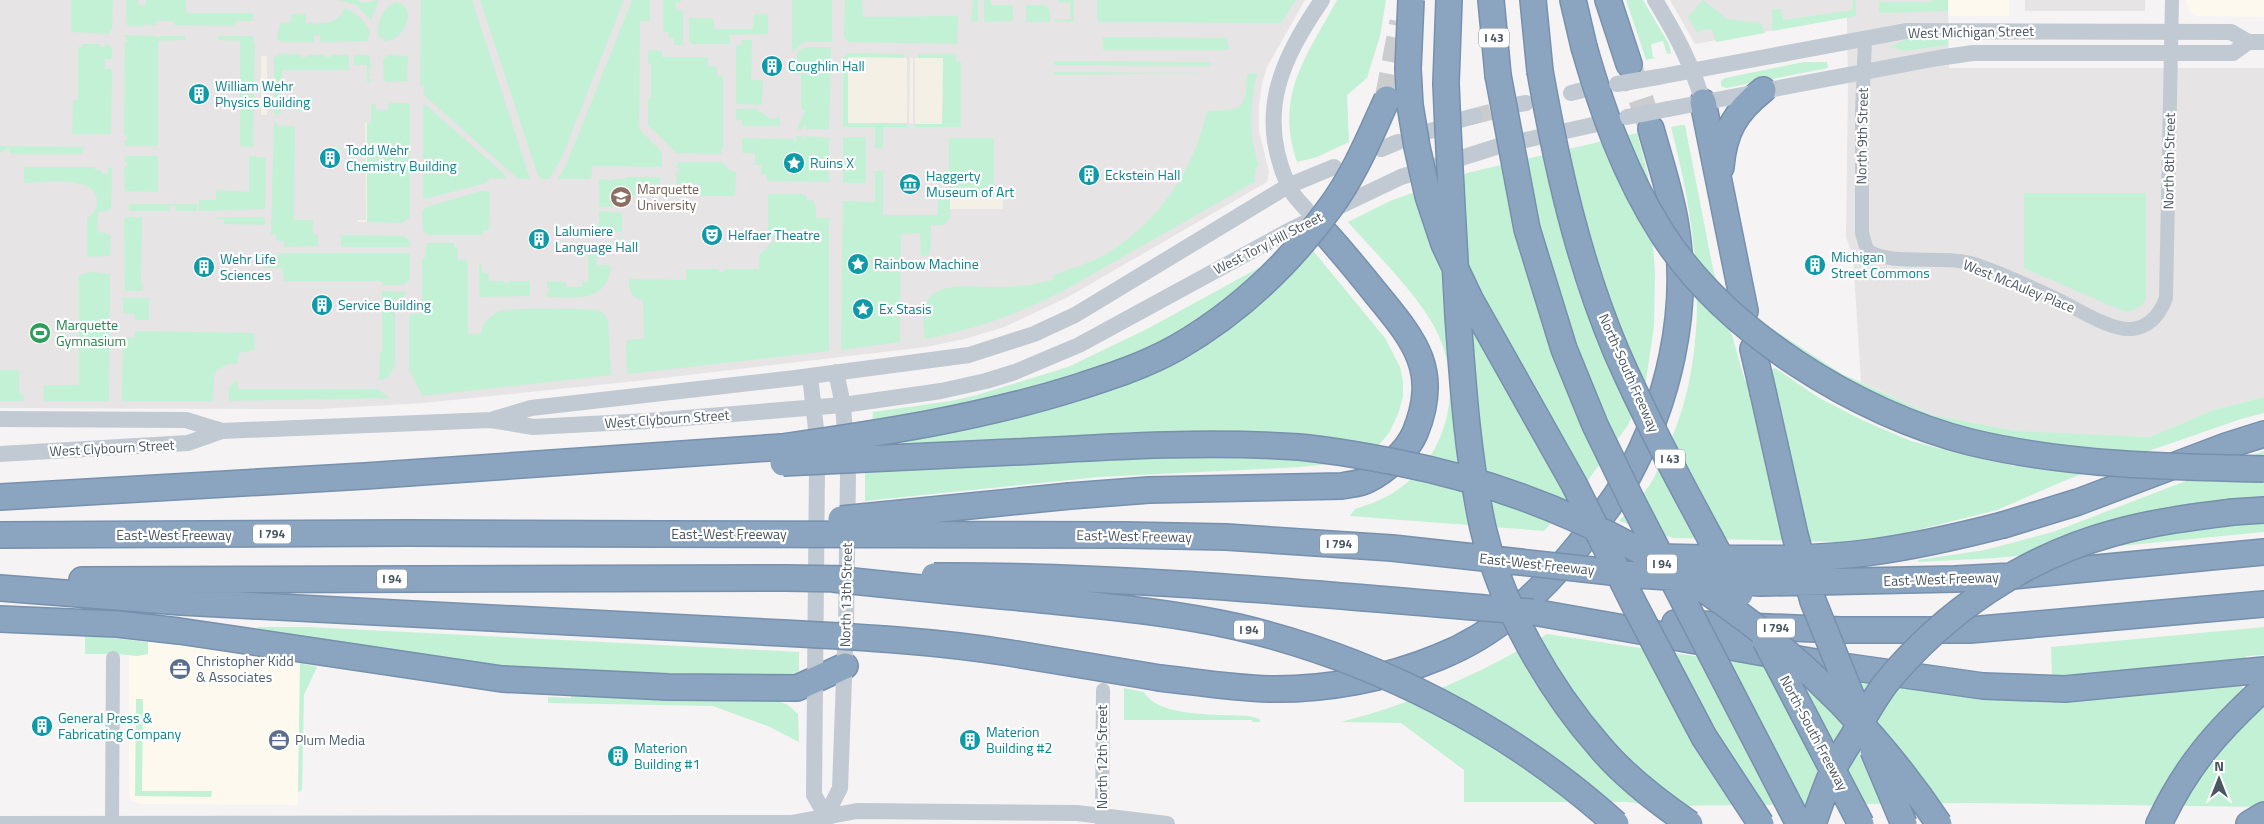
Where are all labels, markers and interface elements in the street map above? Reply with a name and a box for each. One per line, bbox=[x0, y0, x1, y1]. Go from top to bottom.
street label: West Michigan Street bbox=[1908, 20, 2034, 43]
road number: I 43 bbox=[1479, 28, 1509, 48]
building icon: Coughlin Hall bbox=[760, 54, 784, 78]
place label: Coughlin Hall bbox=[788, 55, 865, 76]
place label: William Wehr Physics Building bbox=[215, 75, 310, 112]
building icon: William Wehr Physics Building bbox=[187, 82, 211, 106]
street label: North 9th Street bbox=[1850, 87, 1873, 184]
street label: North 8th Street bbox=[2157, 112, 2180, 209]
place label: Todd Wehr Chemistry Building bbox=[346, 139, 457, 176]
building icon: Todd Wehr Chemistry Building bbox=[318, 146, 342, 170]
place icon: Ruins X bbox=[782, 151, 806, 175]
place label: Ruins X bbox=[810, 152, 854, 173]
building icon: Eckstein Hall bbox=[1077, 163, 1101, 187]
place label: Eckstein Hall bbox=[1105, 164, 1181, 185]
place label: Haggerty Museum of Art bbox=[926, 165, 1014, 202]
museum icon: Haggerty Museum of Art bbox=[898, 172, 922, 196]
place label: Marquette University bbox=[637, 178, 699, 215]
school or university icon: Marquette University bbox=[609, 185, 633, 209]
street label: West Tory Hill Street bbox=[1210, 206, 1326, 279]
place label: Lalumiere Language Hall bbox=[555, 220, 638, 257]
theatre icon: Helfaer Theatre bbox=[700, 223, 724, 247]
place label: Helfaer Theatre bbox=[728, 224, 820, 245]
building icon: Lalumiere Language Hall bbox=[527, 227, 551, 251]
place label: Michigan Street Commons bbox=[1831, 246, 1930, 283]
place label: Wehr Life Sciences bbox=[220, 248, 276, 285]
place icon: Rainbow Machine bbox=[846, 252, 870, 276]
place label: Rainbow Machine bbox=[874, 253, 979, 274]
building icon: Michigan Street Commons bbox=[1803, 253, 1827, 277]
street label: West McAuley Place bbox=[1960, 254, 2078, 318]
building icon: Wehr Life Sciences bbox=[192, 255, 216, 279]
building icon: Service Building bbox=[310, 293, 334, 317]
place label: Service Building bbox=[338, 294, 431, 315]
place icon: Ex Stasis bbox=[851, 297, 875, 321]
place label: Ex Stasis bbox=[879, 298, 932, 319]
street label: North-South Freeway bbox=[1594, 310, 1665, 436]
place label: Marquette Gymnasium bbox=[56, 314, 126, 351]
sports icon: Marquette Gymnasium bbox=[28, 321, 52, 345]
street label: West Clybourn Street bbox=[604, 404, 730, 433]
street label: West Clybourn Street bbox=[49, 434, 175, 461]
road number: I 43 bbox=[1655, 449, 1685, 468]
street label: East-West Freeway bbox=[671, 523, 787, 544]
street label: East-West Freeway bbox=[116, 524, 232, 545]
road number: I 794 bbox=[253, 524, 291, 544]
street label: East-West Freeway bbox=[1076, 524, 1192, 547]
road number: I 794 bbox=[1320, 534, 1358, 554]
street label: North 13th Street bbox=[834, 543, 857, 647]
street label: East-West Freeway bbox=[1478, 547, 1596, 580]
road number: I 94 bbox=[1647, 554, 1677, 574]
street label: East-West Freeway bbox=[1883, 566, 1999, 591]
road number: I 94 bbox=[377, 570, 407, 588]
road number: I 794 bbox=[1757, 618, 1795, 638]
road number: I 94 bbox=[1234, 620, 1264, 640]
place label: Christopher Kidd & Associates bbox=[196, 650, 294, 687]
office icon: Christopher Kidd & Associates bbox=[168, 657, 192, 681]
street label: North-South Freeway bbox=[1775, 671, 1854, 794]
street label: North 12th Street bbox=[1091, 705, 1112, 809]
place label: General Press & Fabricating Company bbox=[58, 707, 181, 744]
building icon: General Press & Fabricating Company bbox=[30, 714, 54, 738]
place label: Materion Building #2 bbox=[986, 721, 1052, 758]
office icon: Plum Media bbox=[267, 728, 291, 752]
building icon: Materion Building #2 bbox=[958, 728, 982, 752]
place label: Plum Media bbox=[295, 729, 365, 750]
place label: Materion Building #1 bbox=[634, 737, 700, 774]
building icon: Materion Building #1 bbox=[606, 744, 630, 768]
north arrow bbox=[2194, 754, 2244, 804]
text: N bbox=[2214, 755, 2224, 776]

